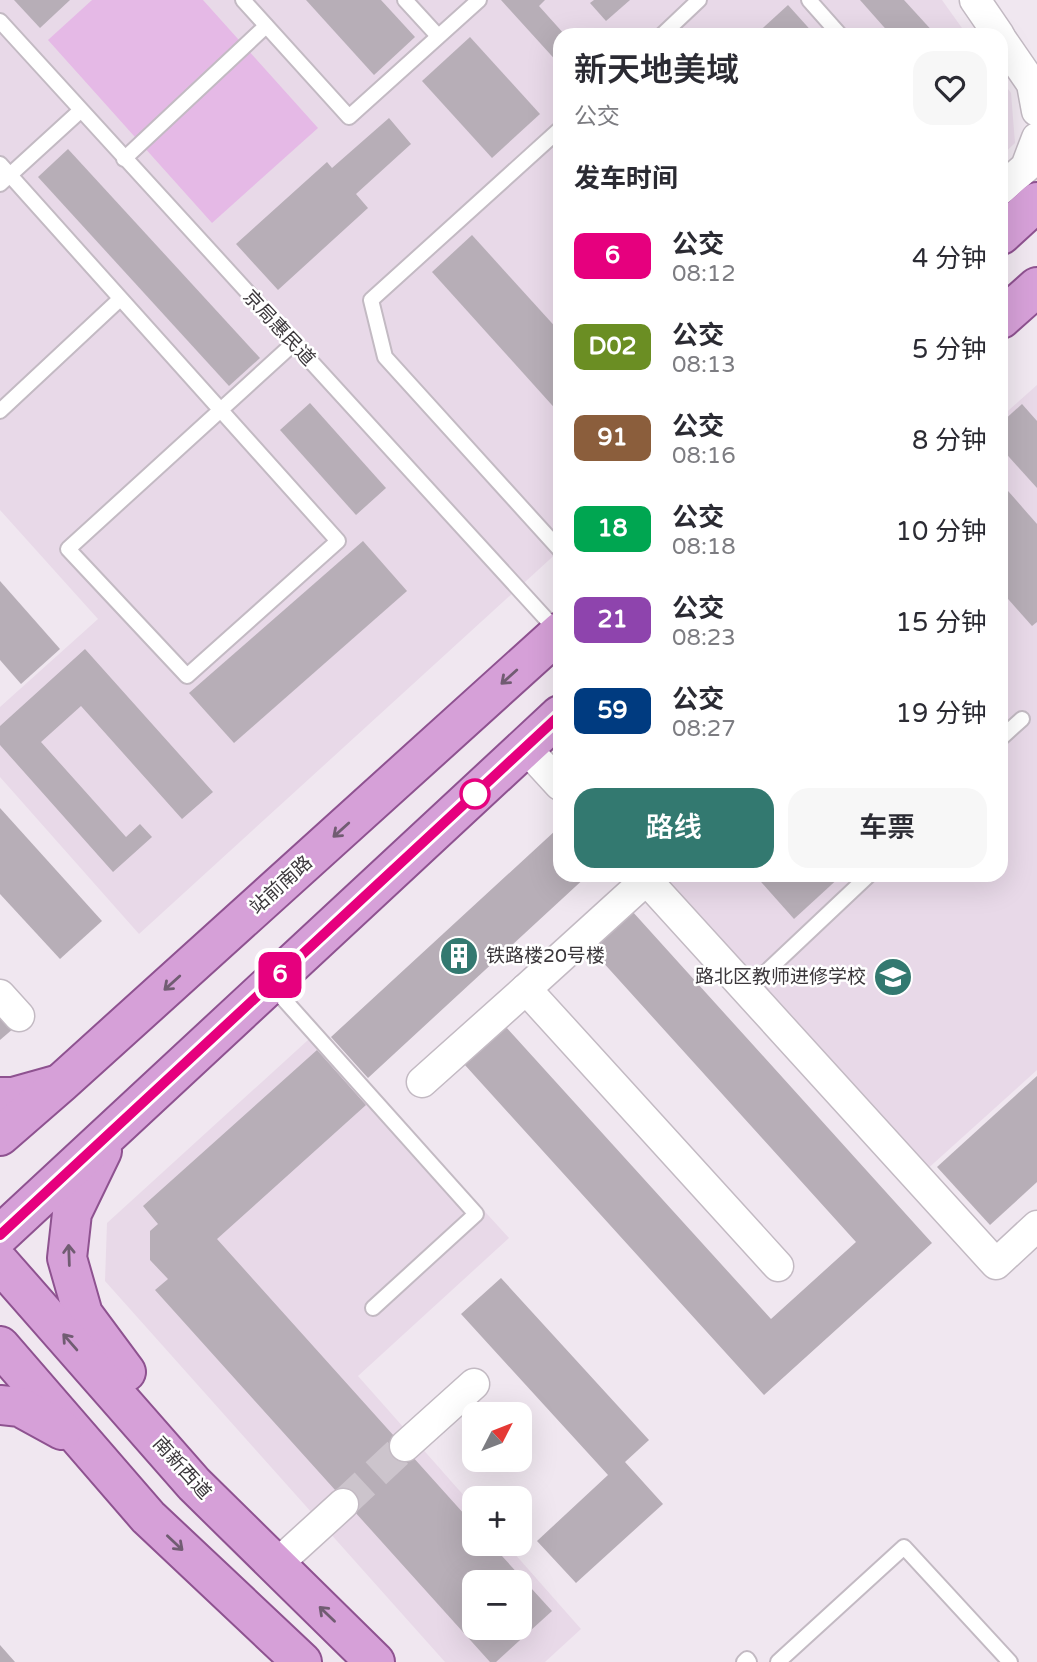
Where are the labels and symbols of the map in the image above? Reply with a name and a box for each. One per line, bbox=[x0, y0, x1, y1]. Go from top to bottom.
street label: 京局惠民道 bbox=[239, 286, 319, 370]
one-way arrow bbox=[501, 669, 519, 685]
unlabelled marker bbox=[460, 779, 490, 809]
one-way arrow bbox=[332, 822, 350, 838]
street label: 站前南路 bbox=[245, 851, 317, 919]
building icon: 铁路楼20号楼 bbox=[438, 935, 480, 977]
place label: 铁路楼20号楼 bbox=[486, 945, 605, 967]
line badge: 6 bbox=[257, 952, 303, 998]
school or university icon: 路北区教师进修学校 bbox=[872, 956, 914, 998]
place label: 路北区教师进修学校 bbox=[695, 966, 866, 988]
one-way arrow bbox=[163, 975, 181, 991]
one-way arrow bbox=[62, 1244, 76, 1267]
one-way arrow bbox=[62, 1333, 78, 1351]
north arrow bbox=[462, 1402, 532, 1472]
street label: 南新西道 bbox=[148, 1432, 216, 1504]
one-way arrow bbox=[166, 1535, 184, 1551]
one-way arrow bbox=[318, 1606, 335, 1623]

